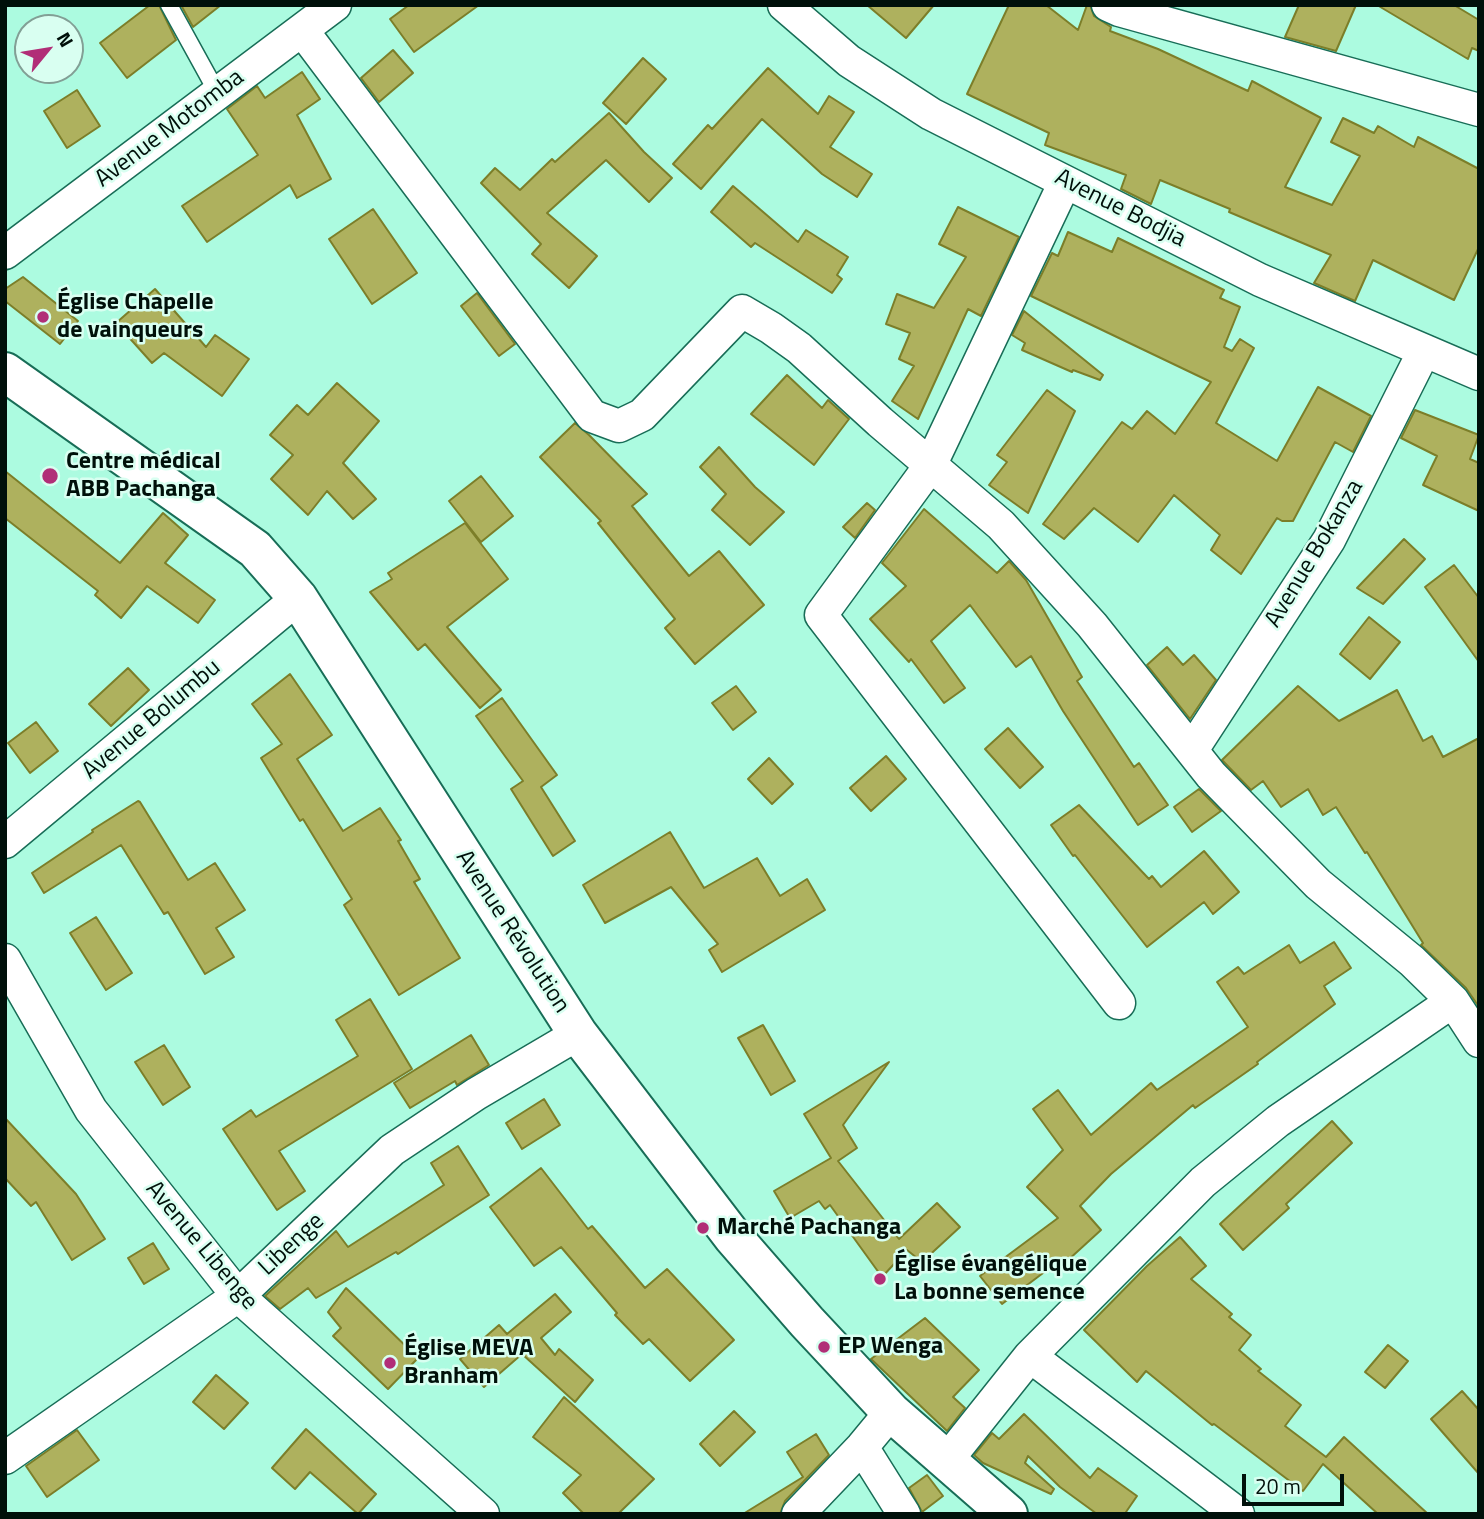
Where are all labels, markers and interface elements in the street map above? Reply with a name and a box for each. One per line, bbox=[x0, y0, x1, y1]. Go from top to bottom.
north arrow bbox=[14, 14, 84, 84]
text: N bbox=[50, 26, 82, 52]
street label: Avenue Motomba bbox=[90, 64, 250, 194]
street label: Avenue Bodjia bbox=[1050, 164, 1190, 254]
place label: Église Chapelle de vainqueurs bbox=[57, 289, 213, 345]
marker: Église Chapelle de vainqueurs bbox=[35, 309, 51, 325]
place label: Centre médical ABB Pachanga bbox=[66, 448, 221, 504]
marker: Centre médical ABB Pachanga bbox=[40, 466, 60, 486]
street label: Avenue Bokanza bbox=[1260, 475, 1370, 633]
street label: Avenue Bolumbu bbox=[77, 654, 227, 786]
street label: Avenue Révolution bbox=[449, 845, 575, 1019]
street label: Avenue Libenge bbox=[139, 1176, 263, 1316]
street label: Libenge bbox=[253, 1208, 331, 1282]
place label: Marché Pachanga bbox=[717, 1214, 901, 1242]
marker: Marché Pachanga bbox=[695, 1220, 711, 1236]
place label: Église évangélique La bonne semence bbox=[894, 1251, 1087, 1307]
marker: Église évangélique La bonne semence bbox=[872, 1271, 888, 1287]
place label: EP Wenga bbox=[838, 1333, 943, 1361]
place label: Église MEVA Branham bbox=[404, 1335, 534, 1391]
marker: EP Wenga bbox=[816, 1339, 832, 1355]
marker: Église MEVA Branham bbox=[382, 1355, 398, 1371]
scale bar bbox=[1246, 1460, 1348, 1504]
text: 20 m bbox=[1255, 1470, 1301, 1502]

